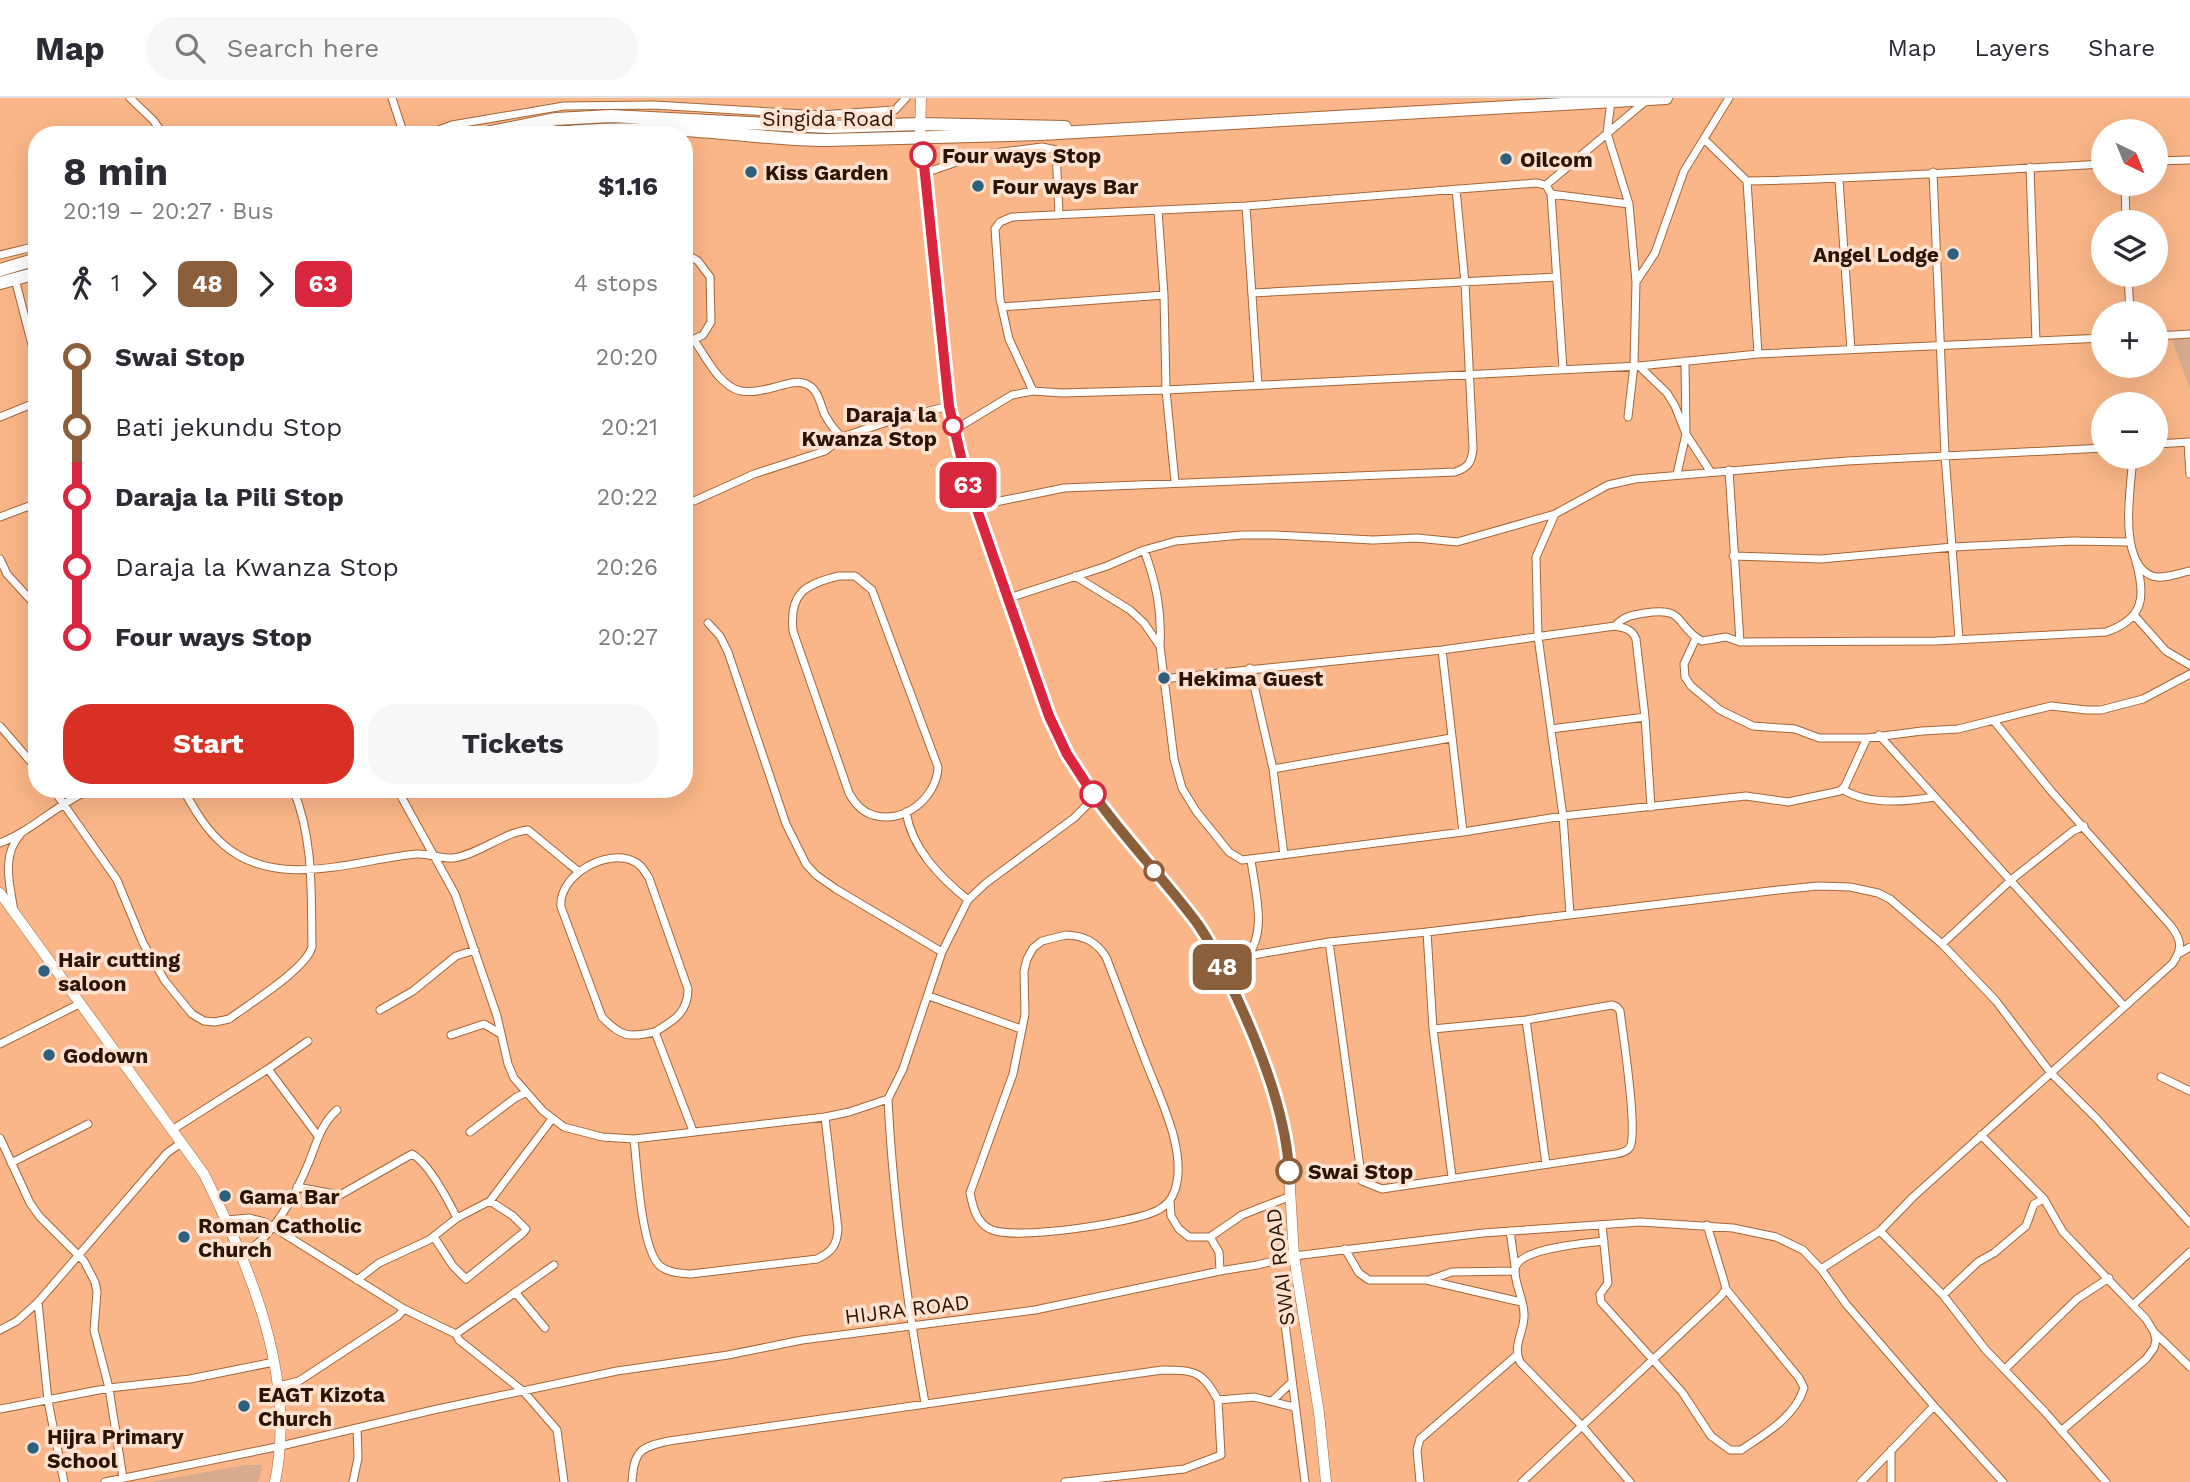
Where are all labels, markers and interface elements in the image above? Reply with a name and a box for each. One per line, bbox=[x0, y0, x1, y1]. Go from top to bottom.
search box bbox=[147, 17, 637, 80]
text: Map bbox=[35, 29, 105, 68]
icon: search bbox=[171, 29, 209, 67]
text: Search here bbox=[227, 33, 379, 63]
text: Map bbox=[1888, 34, 1936, 62]
text: Layers bbox=[1974, 34, 2050, 62]
text: Share bbox=[2088, 34, 2155, 62]
street label: Singida Road bbox=[762, 106, 894, 131]
north arrow bbox=[2091, 119, 2168, 196]
map controls bbox=[2091, 119, 2168, 469]
marker: Four ways Stop bbox=[910, 142, 936, 168]
place label: Four ways Stop bbox=[942, 143, 1101, 168]
place label: Oilcom bbox=[1520, 147, 1593, 172]
text: 8 min bbox=[63, 150, 168, 194]
marker: Oilcom bbox=[1498, 151, 1514, 167]
place label: Kiss Garden bbox=[765, 160, 889, 185]
marker: Kiss Garden bbox=[743, 164, 759, 180]
text: $1.16 bbox=[598, 171, 658, 201]
place label: Four ways Bar bbox=[992, 174, 1138, 199]
marker: Four ways Bar bbox=[970, 178, 986, 194]
text: 20:19 – 20:27 · Bus bbox=[63, 198, 274, 225]
button: layers bbox=[2091, 210, 2168, 287]
place label: Angel Lodge bbox=[1813, 242, 1939, 267]
marker: Angel Lodge bbox=[1945, 246, 1961, 262]
icon: walk bbox=[63, 265, 101, 303]
icon: forward bbox=[130, 265, 168, 303]
icon: forward bbox=[247, 265, 285, 303]
text: 1 bbox=[111, 270, 120, 297]
text: 48 bbox=[192, 270, 223, 298]
text: 63 bbox=[309, 270, 338, 298]
text: 4 stops bbox=[574, 270, 658, 297]
button: + bbox=[2091, 301, 2168, 378]
text: Swai Stop bbox=[115, 342, 245, 372]
text: 20:20 bbox=[596, 344, 658, 371]
button: − bbox=[2091, 392, 2168, 469]
place label: Daraja la Kwanza Stop bbox=[802, 402, 938, 451]
text: Bati jekundu Stop bbox=[115, 412, 342, 442]
text: 20:21 bbox=[601, 414, 658, 441]
marker: Daraja la Kwanza Stop bbox=[943, 416, 963, 436]
line badge: 63 bbox=[936, 462, 1000, 508]
text: 63 bbox=[953, 471, 983, 499]
text: Daraja la Pili Stop bbox=[115, 482, 344, 512]
text: 20:22 bbox=[597, 484, 658, 511]
text: Daraja la Kwanza Stop bbox=[115, 552, 399, 582]
text: 20:26 bbox=[596, 554, 658, 581]
text: Four ways Stop bbox=[115, 622, 312, 652]
text: 20:27 bbox=[598, 624, 658, 651]
place label: Hekima Guest bbox=[1178, 666, 1323, 691]
marker: Hekima Guest bbox=[1156, 670, 1172, 686]
button: Start bbox=[63, 704, 354, 784]
button: Tickets bbox=[368, 704, 658, 784]
unlabelled marker bbox=[1080, 781, 1106, 807]
unlabelled marker bbox=[1144, 861, 1164, 881]
line badge: 48 bbox=[1190, 944, 1254, 990]
place label: Hair cutting saloon bbox=[58, 947, 180, 996]
text: 48 bbox=[1207, 953, 1237, 981]
marker: Hair cutting saloon bbox=[36, 963, 52, 979]
place label: Godown bbox=[63, 1043, 148, 1068]
marker: Godown bbox=[41, 1047, 57, 1063]
marker: Swai Stop bbox=[1276, 1158, 1302, 1184]
place label: Swai Stop bbox=[1308, 1159, 1413, 1184]
place label: Gama Bar bbox=[239, 1184, 340, 1209]
marker: Gama Bar bbox=[217, 1188, 233, 1204]
street label: SWAI ROAD bbox=[1260, 1207, 1300, 1327]
place label: Roman Catholic Church bbox=[198, 1213, 362, 1262]
marker: Roman Catholic Church bbox=[176, 1229, 192, 1245]
street label: HIJRA ROAD bbox=[843, 1289, 971, 1329]
place label: EAGT Kizota Church bbox=[258, 1382, 386, 1431]
marker: EAGT Kizota Church bbox=[236, 1398, 252, 1414]
place label: Hijra Primary School bbox=[47, 1424, 184, 1473]
marker: Hijra Primary School bbox=[25, 1440, 41, 1456]

